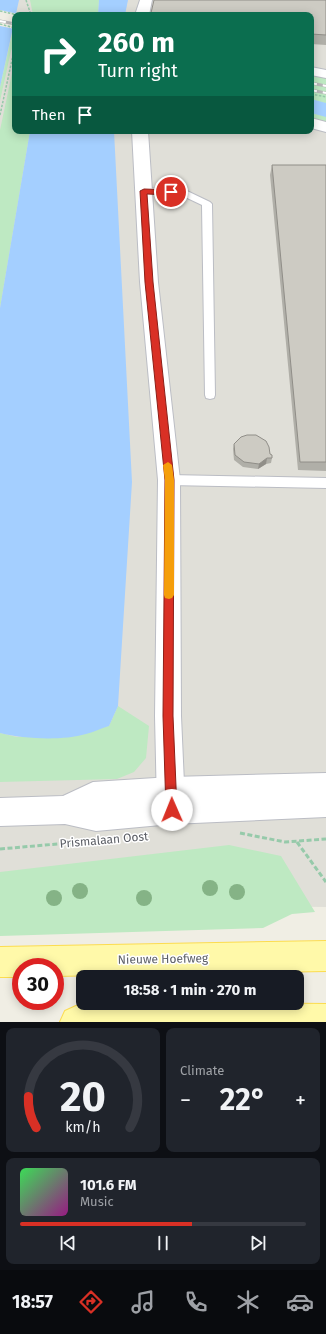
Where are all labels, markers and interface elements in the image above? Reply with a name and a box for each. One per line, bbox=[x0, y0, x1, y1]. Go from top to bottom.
text: 260 m bbox=[98, 26, 175, 59]
icon: right bbox=[32, 28, 84, 80]
text: Turn right bbox=[98, 60, 178, 82]
icon: arrive bbox=[74, 104, 96, 126]
text: Then bbox=[32, 106, 66, 124]
pin bbox=[154, 175, 188, 209]
icon: arrive bbox=[160, 181, 182, 203]
position arrow bbox=[151, 789, 193, 831]
street label: Prismalaan Oost bbox=[59, 829, 150, 851]
street label: Nieuwe Hoefweg bbox=[118, 951, 209, 967]
speed limit sign: 30 bbox=[12, 958, 64, 1010]
text: 18:58 · 1 min · 270 m bbox=[123, 981, 257, 999]
text: Climate bbox=[180, 1063, 224, 1078]
text: 20 bbox=[60, 1072, 106, 1122]
text: 22° bbox=[220, 1082, 266, 1118]
text: − bbox=[180, 1087, 191, 1114]
text: + bbox=[295, 1087, 306, 1114]
text: km/h bbox=[65, 1119, 101, 1136]
text: 101.6 FM bbox=[80, 1176, 137, 1194]
text: Music bbox=[80, 1194, 114, 1209]
icon: previous bbox=[57, 1232, 79, 1254]
icon: pause bbox=[152, 1232, 174, 1254]
icon: next bbox=[247, 1232, 269, 1254]
icon: directions bbox=[77, 1288, 105, 1316]
icon: music bbox=[129, 1288, 157, 1316]
icon: phone bbox=[182, 1288, 210, 1316]
icon: climate bbox=[234, 1288, 262, 1316]
icon: car bbox=[286, 1288, 314, 1316]
text: 18:57 bbox=[12, 1291, 53, 1313]

